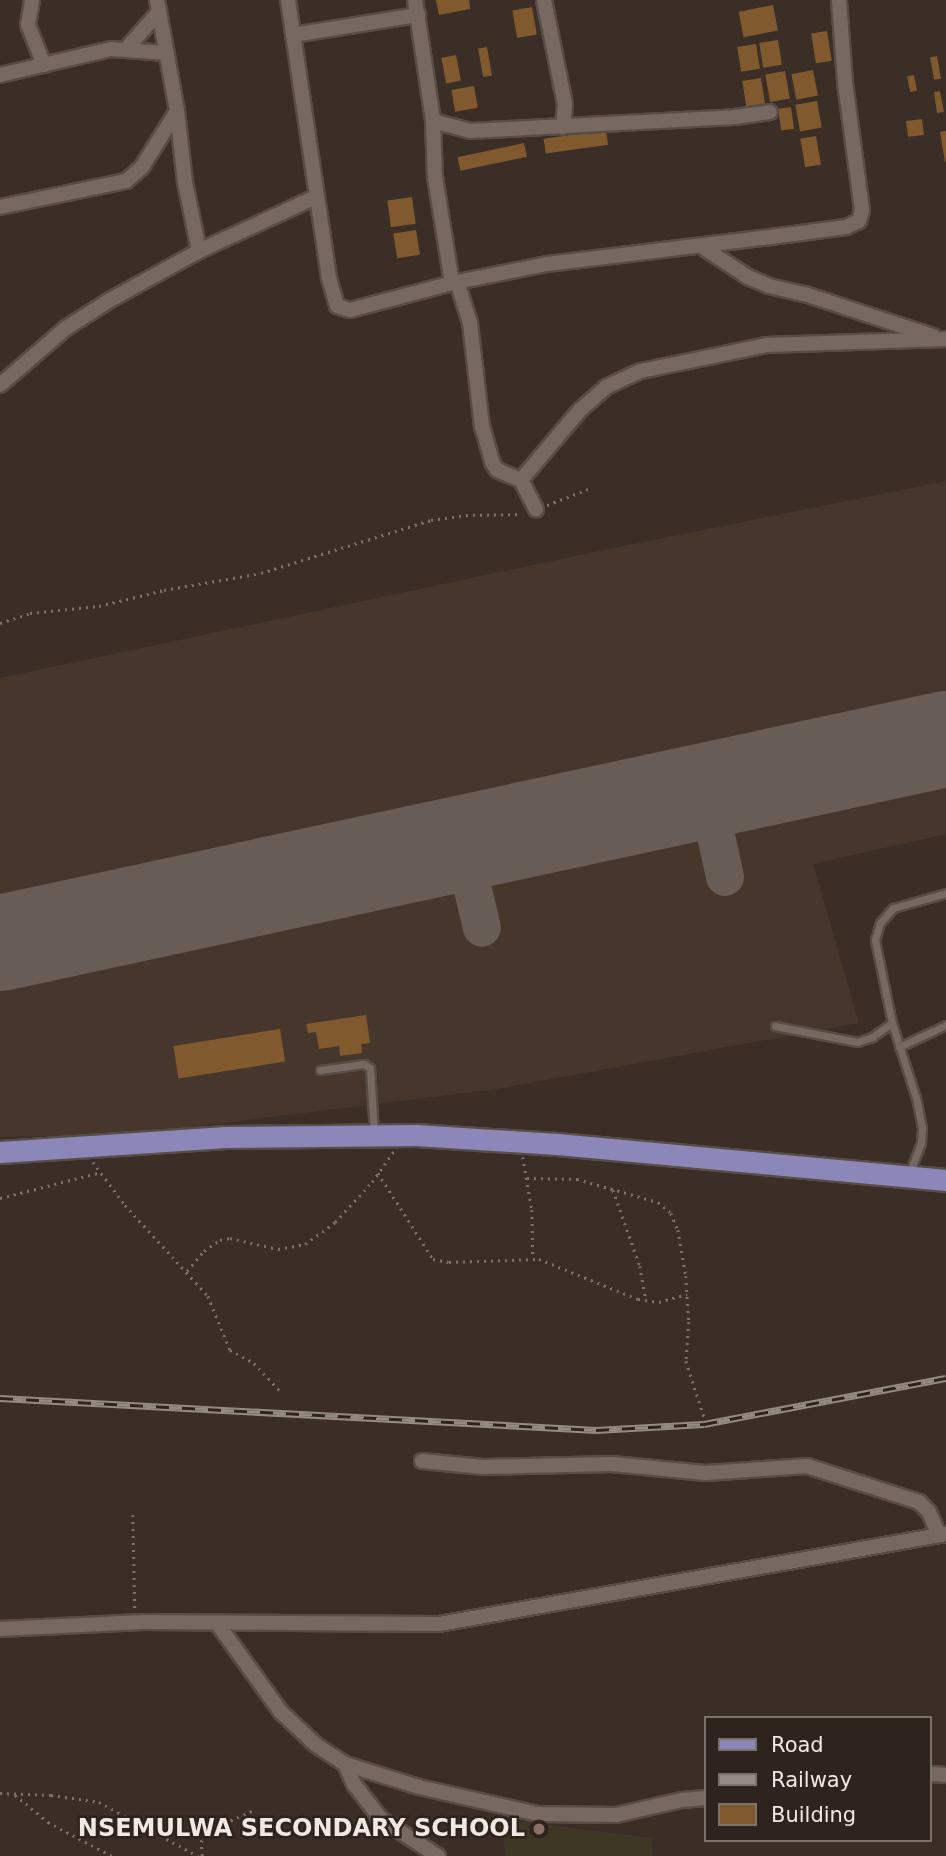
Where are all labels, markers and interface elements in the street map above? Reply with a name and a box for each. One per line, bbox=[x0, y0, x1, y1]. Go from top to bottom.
legend bbox=[704, 1716, 932, 1842]
text: Road bbox=[771, 1733, 824, 1757]
text: Railway bbox=[771, 1768, 852, 1792]
text: Building bbox=[771, 1803, 856, 1827]
place label: NSEMULWA SECONDARY SCHOOL bbox=[78, 1815, 525, 1843]
marker: NSEMULWA SECONDARY SCHOOL bbox=[531, 1821, 547, 1837]

